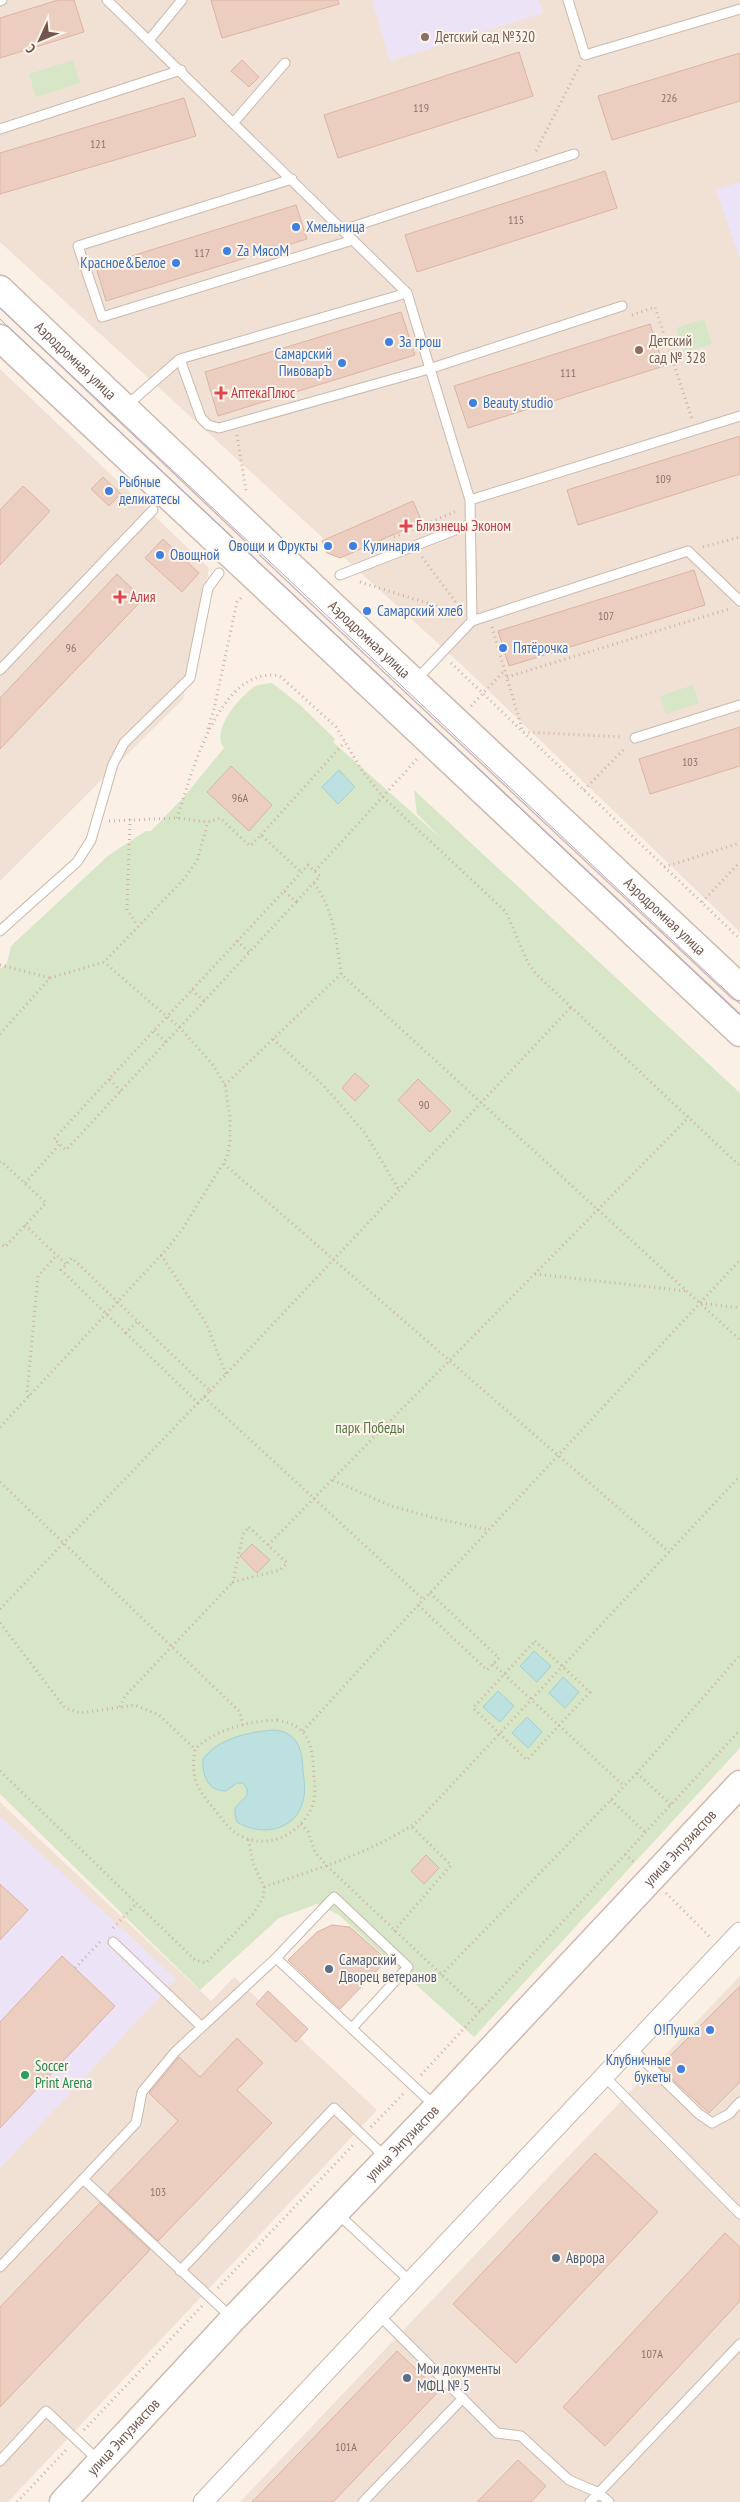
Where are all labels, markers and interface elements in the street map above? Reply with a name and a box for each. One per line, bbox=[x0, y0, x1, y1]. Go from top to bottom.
north arrow bbox=[15, 15, 65, 65]
place label: Детский сад №320 bbox=[435, 27, 535, 46]
marker: Детский сад №320 bbox=[419, 31, 431, 43]
text: С bbox=[22, 40, 39, 58]
house number: 226 bbox=[661, 90, 677, 105]
house number: 119 bbox=[413, 100, 429, 115]
house number: 121 bbox=[90, 136, 106, 151]
house number: 115 bbox=[508, 212, 524, 227]
place label: Хмельница bbox=[306, 217, 365, 236]
marker: Хмельница bbox=[290, 221, 302, 233]
place label: Za МясоМ bbox=[237, 241, 289, 260]
house number: 117 bbox=[194, 245, 210, 260]
marker: Za МясоМ bbox=[221, 245, 233, 257]
place label: Красное&Белое bbox=[80, 253, 166, 272]
marker: Красное&Белое bbox=[170, 257, 182, 269]
street label: Аэродромная улица bbox=[31, 317, 120, 404]
place label: Детский сад № 328 bbox=[649, 331, 706, 367]
place label: За грош bbox=[399, 332, 441, 351]
marker: За грош bbox=[383, 336, 395, 348]
place label: Самарский ПивоварЪ bbox=[274, 344, 332, 380]
marker: Детский сад № 328 bbox=[633, 344, 645, 356]
marker: Самарский ПивоварЪ bbox=[336, 357, 348, 369]
house number: 111 bbox=[560, 365, 576, 380]
place label: АптекаПлюс bbox=[231, 383, 296, 402]
marker: АптекаПлюс bbox=[215, 387, 227, 399]
place label: Beauty studio bbox=[483, 393, 553, 412]
marker: Beauty studio bbox=[467, 397, 479, 409]
house number: 109 bbox=[655, 471, 671, 486]
place label: Рыбные деликатесы bbox=[119, 472, 180, 508]
marker: Рыбные деликатесы bbox=[103, 485, 115, 497]
place label: Близнецы Эконом bbox=[416, 516, 511, 535]
marker: Близнецы Эконом bbox=[400, 520, 412, 532]
place label: Овощи и Фрукты bbox=[228, 536, 318, 555]
place label: Кулинария bbox=[363, 536, 420, 555]
marker: Овощи и Фрукты bbox=[322, 540, 334, 552]
marker: Кулинария bbox=[347, 540, 359, 552]
place label: Овощной bbox=[170, 545, 219, 564]
marker: Овощной bbox=[154, 549, 166, 561]
place label: Алия bbox=[130, 587, 156, 606]
marker: Алия bbox=[114, 591, 126, 603]
street label: Аэродромная улица bbox=[325, 596, 414, 682]
place label: Самарский хлеб bbox=[377, 601, 463, 620]
marker: Самарский хлеб bbox=[361, 605, 373, 617]
house number: 107 bbox=[598, 608, 614, 623]
place label: Пятёрочка bbox=[513, 638, 568, 657]
house number: 96 bbox=[66, 640, 76, 655]
marker: Пятёрочка bbox=[497, 642, 509, 654]
house number: 103 bbox=[682, 754, 698, 769]
house number: 96А bbox=[232, 790, 249, 805]
street label: Аэродромная улица bbox=[620, 873, 710, 959]
house number: 90 bbox=[419, 1097, 429, 1112]
park label: парк Победы bbox=[335, 1418, 405, 1437]
street label: улица Энтузиастов bbox=[639, 1805, 720, 1890]
place label: Самарский Дворец ветеранов bbox=[339, 1950, 437, 1986]
marker: Самарский Дворец ветеранов bbox=[323, 1963, 335, 1975]
place label: О!Пушка bbox=[654, 2020, 700, 2039]
marker: О!Пушка bbox=[704, 2024, 716, 2036]
place label: Клубничные букеты bbox=[606, 2050, 671, 2086]
place label: Soccer Print Arena bbox=[35, 2056, 92, 2092]
marker: Клубничные букеты bbox=[675, 2063, 687, 2075]
marker: Soccer Print Arena bbox=[19, 2069, 31, 2081]
street label: улица Энтузиастов bbox=[361, 2101, 443, 2185]
house number: 103 bbox=[150, 2184, 166, 2199]
place label: Аврора bbox=[566, 2248, 605, 2267]
marker: Аврора bbox=[550, 2252, 562, 2264]
house number: 107А bbox=[641, 2346, 663, 2361]
place label: Мои документы МФЦ № 5 bbox=[417, 2359, 501, 2395]
marker: Мои документы МФЦ № 5 bbox=[401, 2372, 413, 2384]
street label: улица Энтузиастов bbox=[83, 2394, 164, 2479]
house number: 101А bbox=[335, 2439, 357, 2454]

